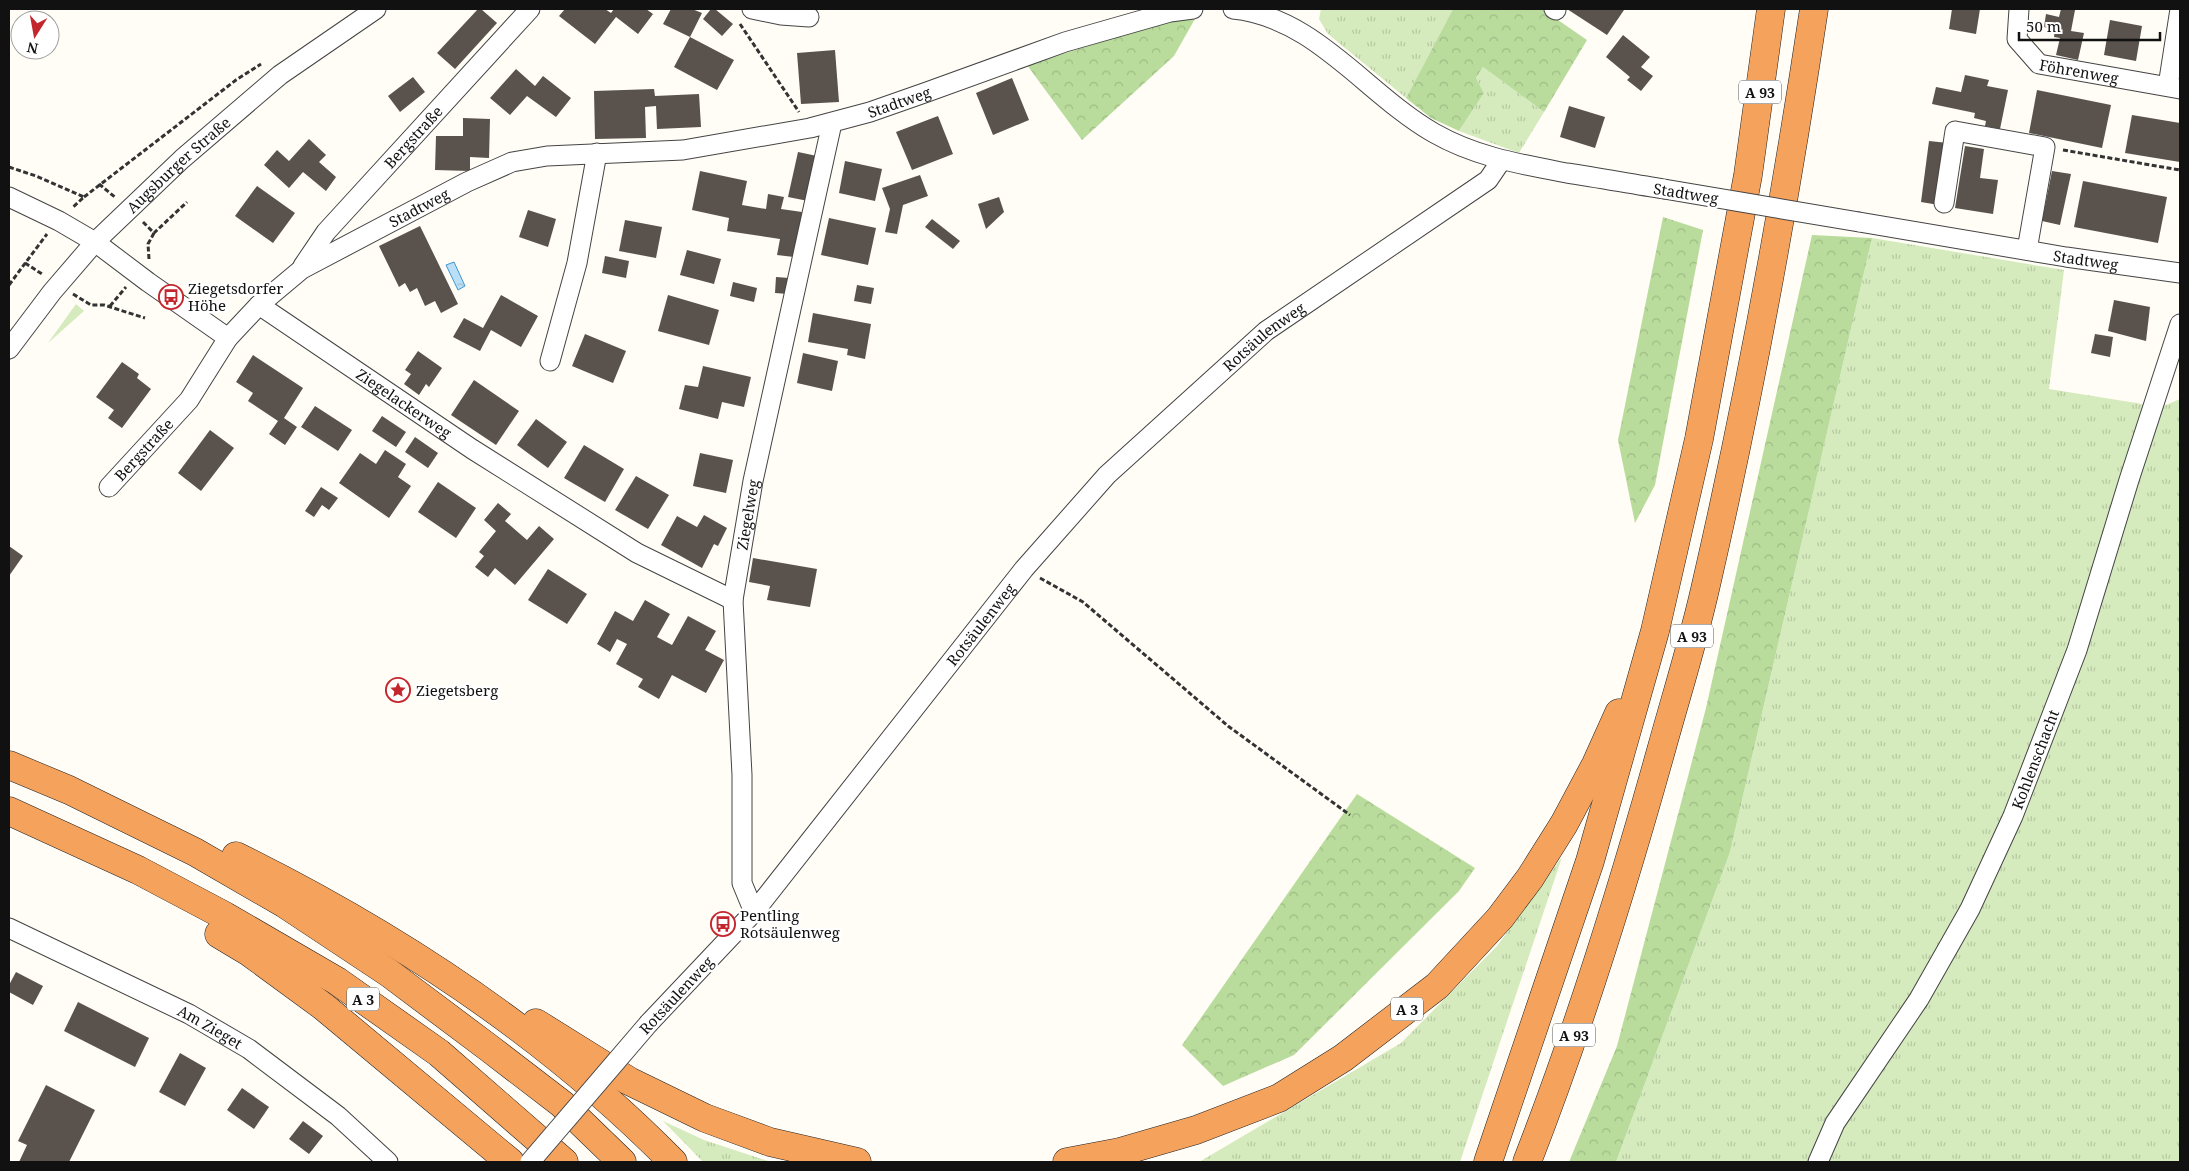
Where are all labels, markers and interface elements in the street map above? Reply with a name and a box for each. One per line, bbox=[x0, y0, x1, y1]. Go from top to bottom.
north arrow bbox=[10, 10, 60, 60]
scale bar bbox=[2019, 10, 2160, 42]
text: 50 m bbox=[2026, 16, 2061, 36]
text: N bbox=[25, 38, 40, 59]
street label: Föhrenweg bbox=[2038, 54, 2120, 88]
road number: A 93 bbox=[1739, 80, 1781, 104]
street label: Stadtweg bbox=[865, 82, 933, 122]
street label: Bergstraße bbox=[379, 101, 447, 172]
street label: Augsburger Straße bbox=[122, 112, 234, 217]
street label: Stadtweg bbox=[1652, 178, 1720, 208]
street label: Stadtweg bbox=[385, 183, 453, 231]
street label: Stadtweg bbox=[2052, 245, 2120, 274]
place label: Ziegetsdorfer Höhe bbox=[188, 278, 283, 315]
bus stop icon: Ziegetsdorfer Höhe bbox=[158, 284, 184, 310]
street label: Rotsäulenweg bbox=[1218, 298, 1309, 375]
street label: Ziegelackerweg bbox=[352, 364, 456, 442]
street label: Bergstraße bbox=[110, 414, 177, 485]
street label: Ziegelweg bbox=[732, 478, 763, 552]
street label: Rotsäulenweg bbox=[942, 579, 1019, 670]
road number: A 93 bbox=[1671, 624, 1713, 648]
place icon: Ziegetsberg bbox=[385, 677, 411, 703]
place label: Ziegetsberg bbox=[416, 680, 498, 700]
street label: Kohlenschacht bbox=[2007, 707, 2063, 812]
place label: Pentling Rotsäulenweg bbox=[740, 905, 840, 942]
bus stop icon: Pentling Rotsäulenweg bbox=[710, 911, 736, 937]
street label: Rotsäulenweg bbox=[635, 952, 717, 1038]
road number: A 3 bbox=[347, 988, 379, 1011]
road number: A 3 bbox=[1391, 998, 1423, 1021]
street label: Am Zieget bbox=[174, 1000, 246, 1053]
road number: A 93 bbox=[1553, 1024, 1595, 1046]

